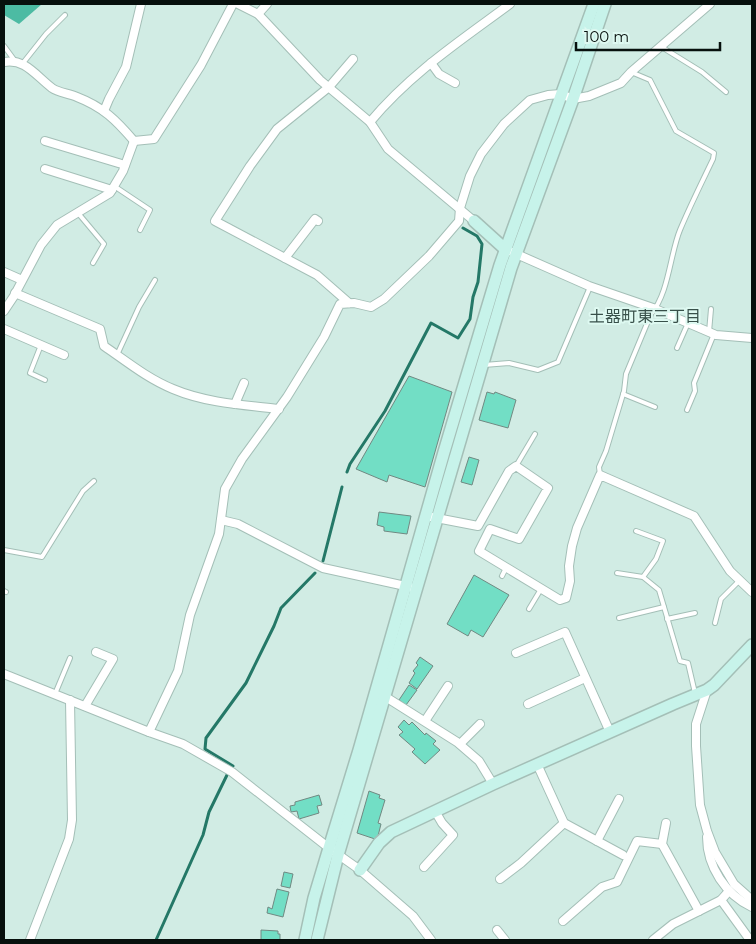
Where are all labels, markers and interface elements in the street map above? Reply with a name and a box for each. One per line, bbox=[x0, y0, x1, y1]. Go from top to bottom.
scale bar bbox=[576, 20, 720, 52]
text: 100 m bbox=[584, 27, 629, 46]
district label: 土器町東三丁目 bbox=[589, 307, 701, 326]

